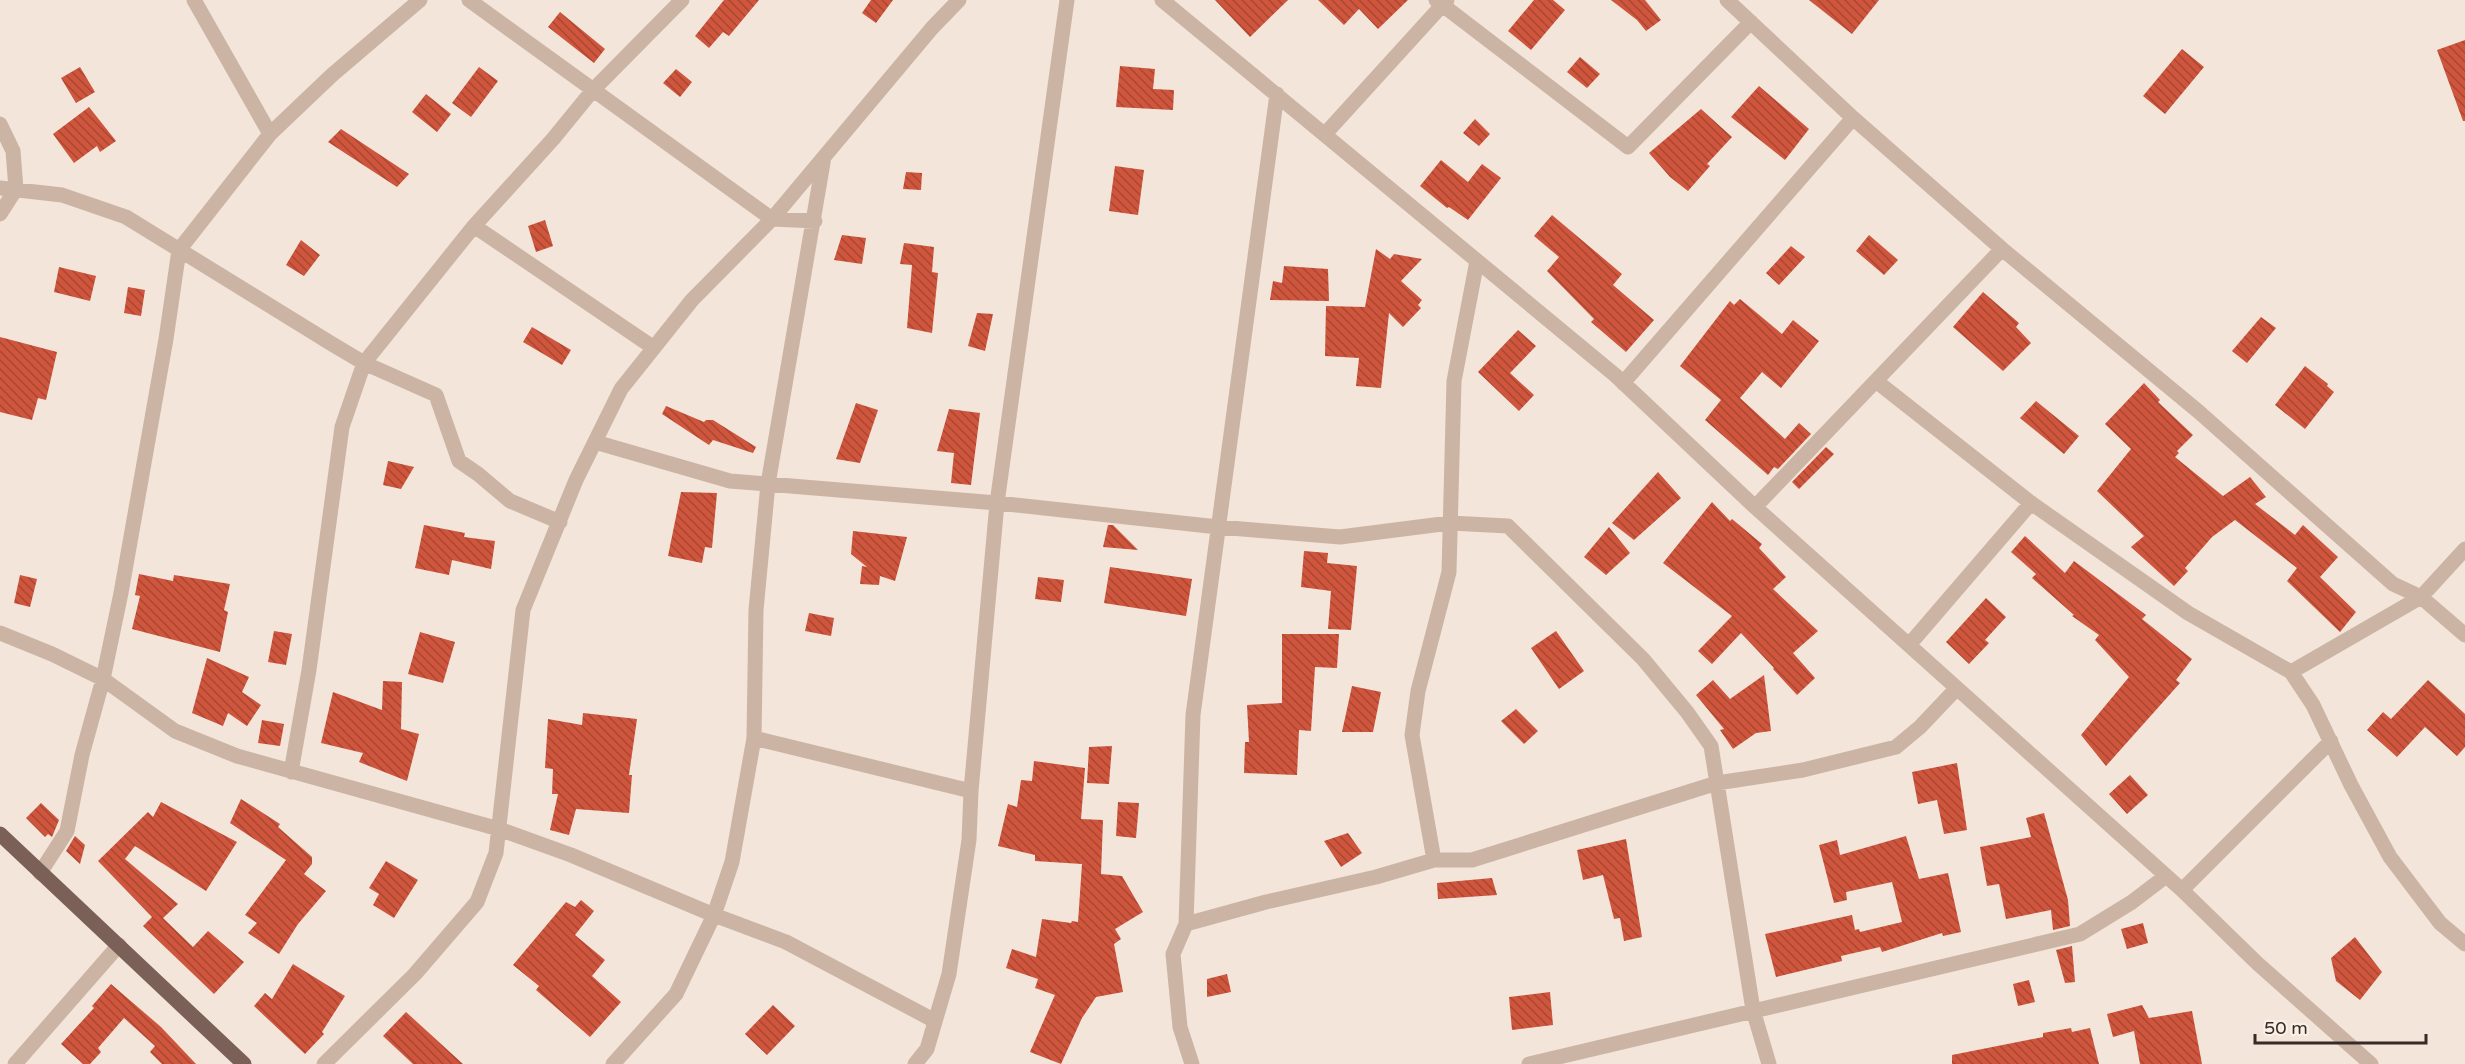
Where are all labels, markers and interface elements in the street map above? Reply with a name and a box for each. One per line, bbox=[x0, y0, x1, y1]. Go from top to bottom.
scale bar bbox=[2255, 1007, 2426, 1045]
text: 50 m bbox=[2264, 1017, 2308, 1039]

